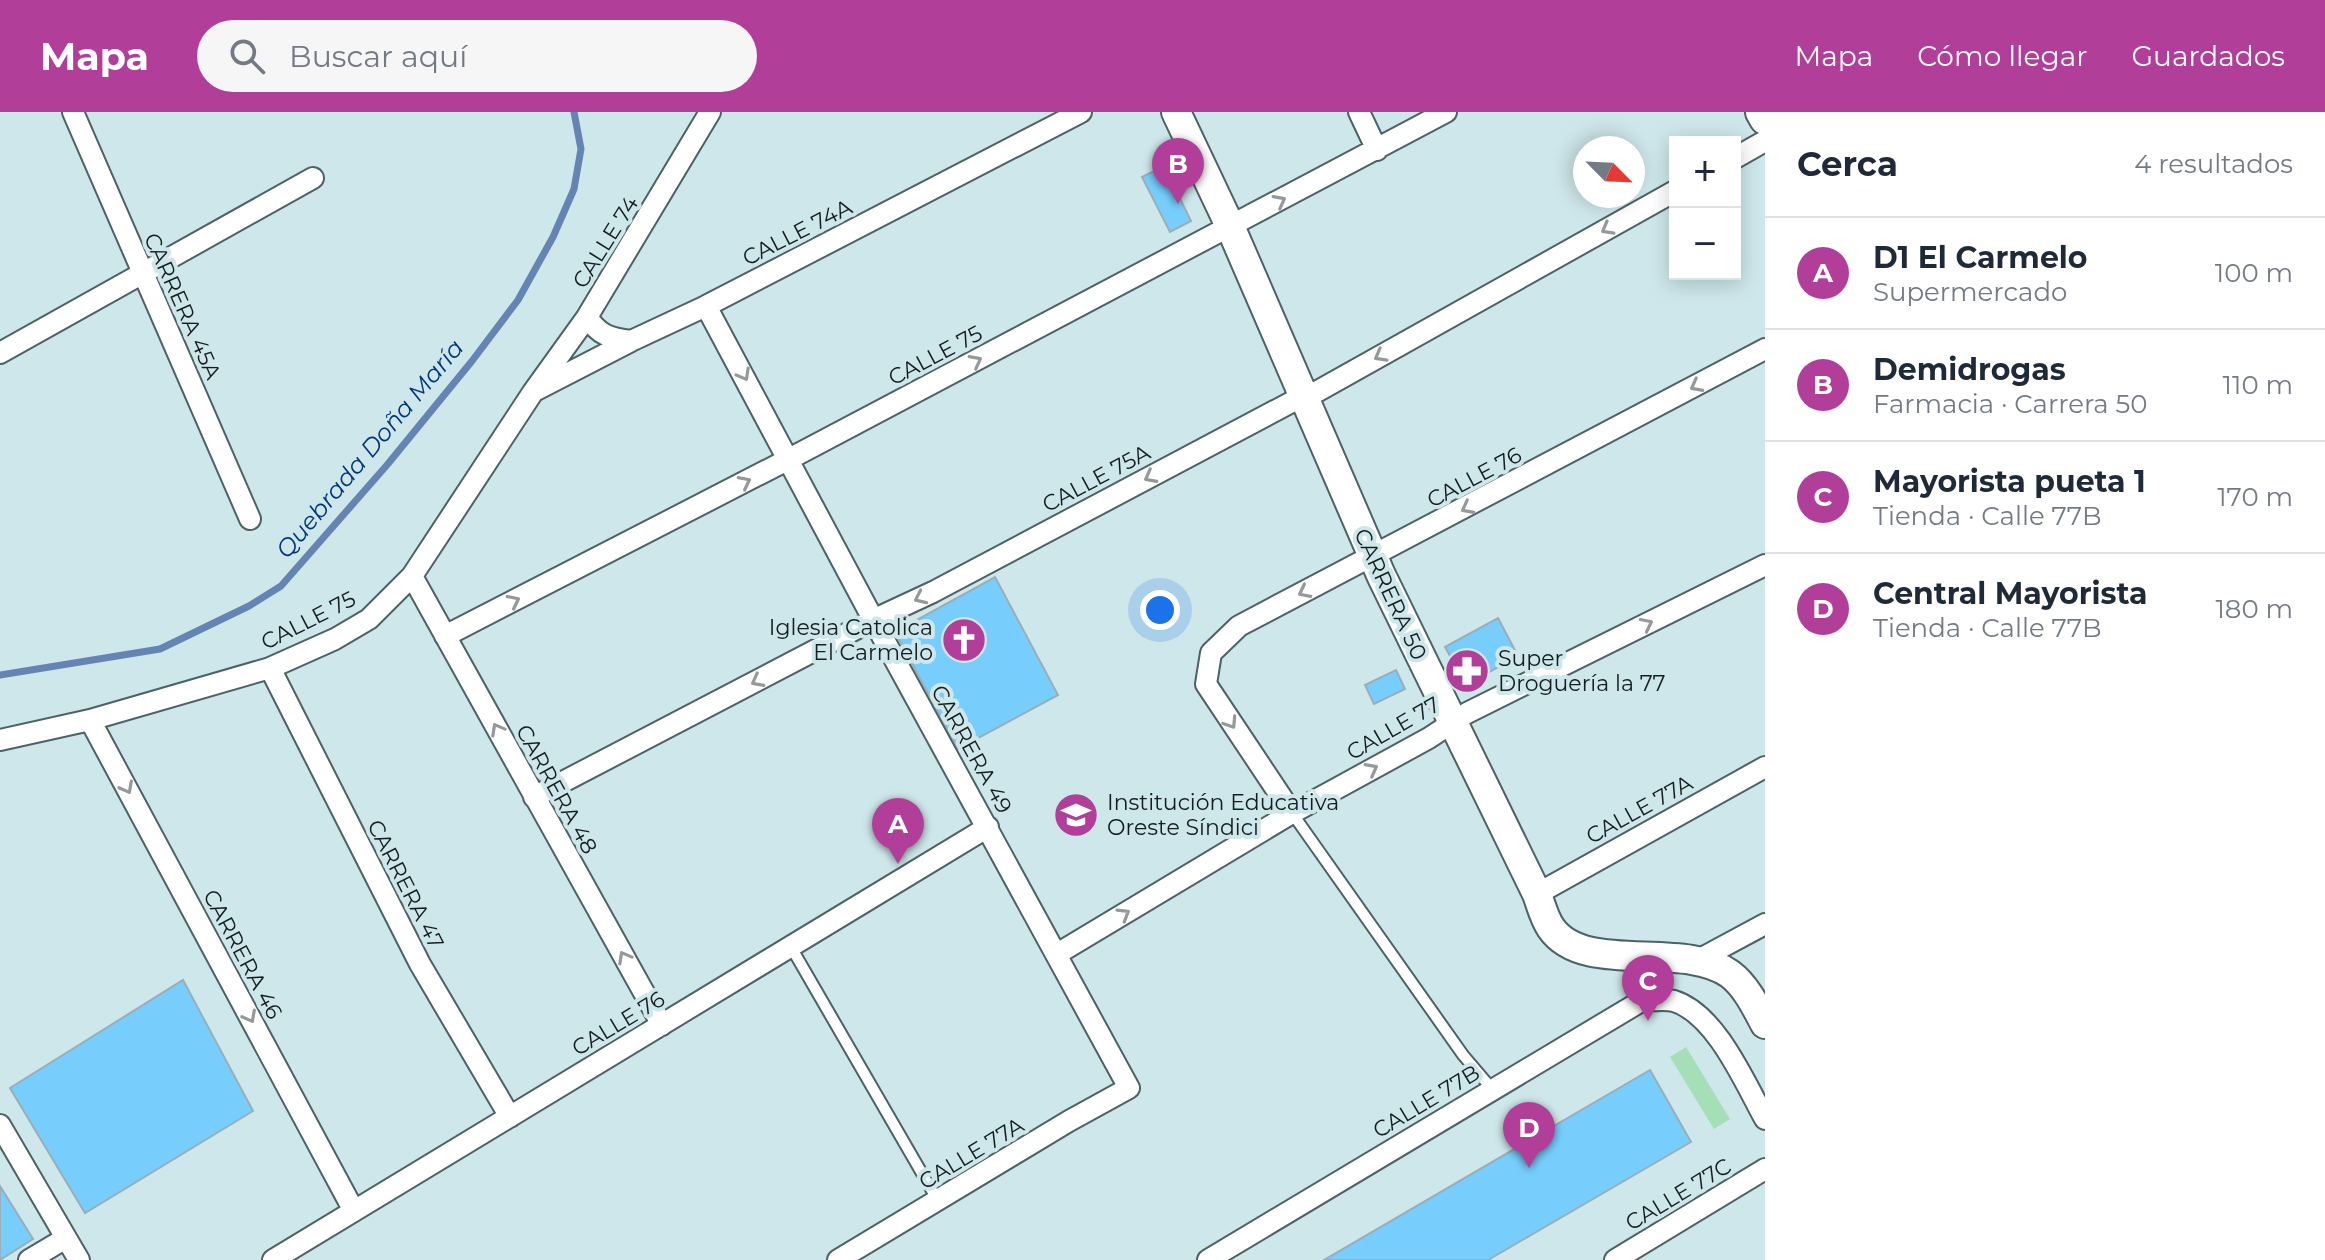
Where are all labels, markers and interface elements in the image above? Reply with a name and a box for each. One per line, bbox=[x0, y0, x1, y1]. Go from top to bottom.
search box bbox=[197, 20, 757, 92]
text: Mapa bbox=[40, 33, 149, 80]
icon: search bbox=[225, 34, 269, 78]
text: Buscar aquí bbox=[289, 38, 467, 75]
text: Mapa bbox=[1794, 39, 1873, 73]
text: Cómo llegar bbox=[1917, 39, 2087, 73]
text: Guardados bbox=[2131, 39, 2285, 73]
north arrow bbox=[1573, 136, 1645, 208]
map controls bbox=[1669, 136, 1741, 280]
button: + bbox=[1669, 136, 1741, 208]
pin: B bbox=[1152, 138, 1204, 204]
text: Cerca bbox=[1797, 143, 1898, 185]
text: 4 resultados bbox=[2134, 148, 2293, 180]
street label: CALLE 74 bbox=[567, 191, 645, 293]
street label: CALLE 74A bbox=[738, 193, 857, 272]
one-way arrow bbox=[1272, 195, 1286, 210]
button: − bbox=[1669, 208, 1741, 280]
one-way arrow bbox=[1601, 219, 1616, 235]
street label: CARRERA 45A bbox=[138, 229, 227, 384]
text: D1 El Carmelo bbox=[1873, 239, 2088, 276]
text: A bbox=[1813, 257, 1833, 289]
text: 100 m bbox=[2215, 257, 2293, 289]
text: Supermercado bbox=[1873, 276, 2067, 308]
street label: CALLE 75 bbox=[884, 319, 987, 391]
water label: Quebrada Doña María bbox=[270, 333, 470, 564]
one-way arrow bbox=[1374, 346, 1389, 362]
text: Demidrogas bbox=[1873, 351, 2066, 388]
one-way arrow bbox=[967, 355, 982, 370]
one-way arrow bbox=[734, 366, 749, 381]
text: B bbox=[1813, 369, 1833, 401]
text: 110 m bbox=[2223, 369, 2293, 401]
one-way arrow bbox=[1691, 376, 1705, 392]
text: Farmacia · Carrera 50 bbox=[1873, 388, 2147, 420]
street label: CALLE 75A bbox=[1038, 439, 1155, 518]
street label: CALLE 76 bbox=[1422, 441, 1526, 514]
text: Mayorista pueta 1 bbox=[1873, 463, 2146, 500]
one-way arrow bbox=[1144, 467, 1159, 483]
one-way arrow bbox=[737, 476, 752, 491]
text: C bbox=[1814, 481, 1832, 513]
text: 170 m bbox=[2217, 481, 2293, 513]
one-way arrow bbox=[1460, 499, 1475, 514]
text: Tienda · Calle 77B bbox=[1873, 500, 2102, 532]
street label: CARRERA 50 bbox=[1348, 524, 1433, 664]
text: Central Mayorista bbox=[1873, 575, 2148, 612]
one-way arrow bbox=[1298, 583, 1313, 598]
street label: CALLE 75 bbox=[256, 585, 360, 656]
one-way arrow bbox=[914, 588, 928, 604]
your location bbox=[1140, 590, 1180, 630]
text: D bbox=[1812, 593, 1834, 625]
text: 180 m bbox=[2215, 593, 2293, 625]
one-way arrow bbox=[506, 595, 521, 610]
text: Tienda · Calle 77B bbox=[1873, 612, 2102, 644]
place label: Iglesia Catolica El Carmelo bbox=[769, 614, 933, 666]
church icon: Iglesia Catolica El Carmelo bbox=[940, 616, 988, 664]
one-way arrow bbox=[1639, 618, 1654, 634]
place label: Super Droguería la 77 bbox=[1498, 645, 1666, 697]
pharmacy icon: Super Droguería la 77 bbox=[1443, 647, 1491, 695]
one-way arrow bbox=[750, 671, 765, 686]
street label: CARRERA 49 bbox=[925, 680, 1018, 818]
street label: CALLE 77 bbox=[1342, 691, 1445, 766]
one-way arrow bbox=[1222, 715, 1237, 729]
street label: CARRERA 48 bbox=[510, 720, 603, 859]
one-way arrow bbox=[491, 723, 506, 737]
one-way arrow bbox=[1364, 763, 1378, 778]
street label: CALLE 77A bbox=[1581, 769, 1697, 850]
one-way arrow bbox=[117, 780, 132, 795]
place label: Institución Educativa Oreste Síndici bbox=[1107, 789, 1339, 841]
school or university icon: Institución Educativa Oreste Síndici bbox=[1052, 791, 1100, 839]
pin: A bbox=[872, 798, 924, 864]
street label: CARRERA 47 bbox=[361, 815, 450, 953]
street label: CARRERA 46 bbox=[197, 885, 288, 1024]
one-way arrow bbox=[1115, 908, 1130, 924]
one-way arrow bbox=[618, 950, 633, 965]
pin: C bbox=[1622, 955, 1674, 1021]
street label: CALLE 76 bbox=[567, 985, 669, 1062]
one-way arrow bbox=[240, 1008, 256, 1023]
street label: CALLE 77B bbox=[1368, 1059, 1485, 1144]
pin: D bbox=[1503, 1102, 1555, 1168]
street label: CALLE 77A bbox=[914, 1111, 1029, 1195]
street label: CALLE 77C bbox=[1621, 1152, 1736, 1237]

